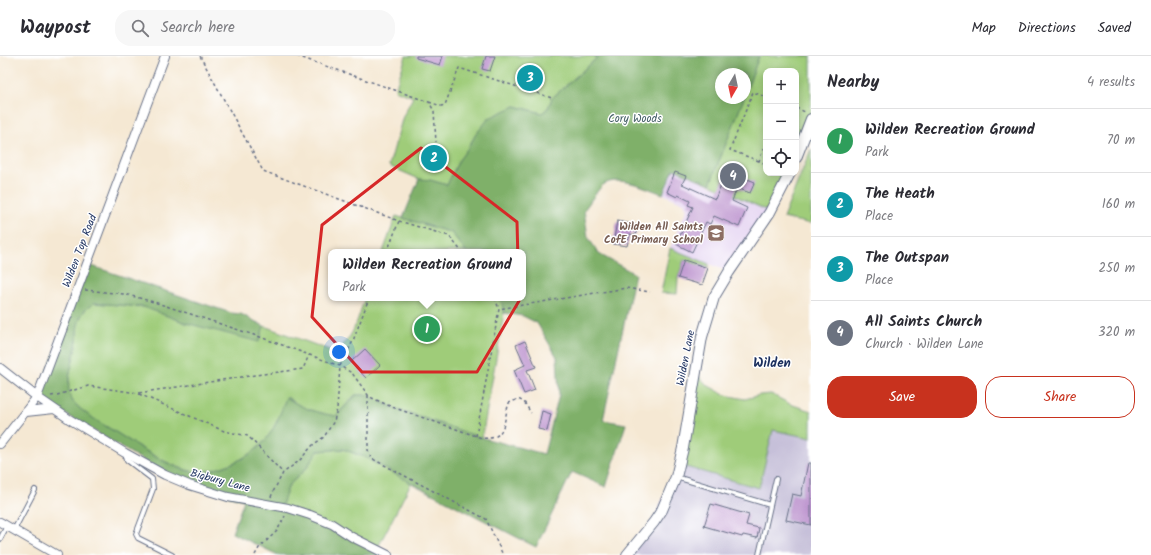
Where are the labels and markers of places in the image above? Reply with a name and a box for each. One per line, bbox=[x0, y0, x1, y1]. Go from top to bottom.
pin: 3 bbox=[517, 63, 543, 93]
pin: 2 bbox=[421, 143, 447, 173]
pin: 4 bbox=[720, 161, 746, 191]
place label: Wilden All Saints CofE Primary School bbox=[604, 218, 704, 249]
school or university icon: Wilden All Saints CofE Primary School bbox=[706, 223, 726, 243]
pin: 1 bbox=[414, 314, 440, 344]

